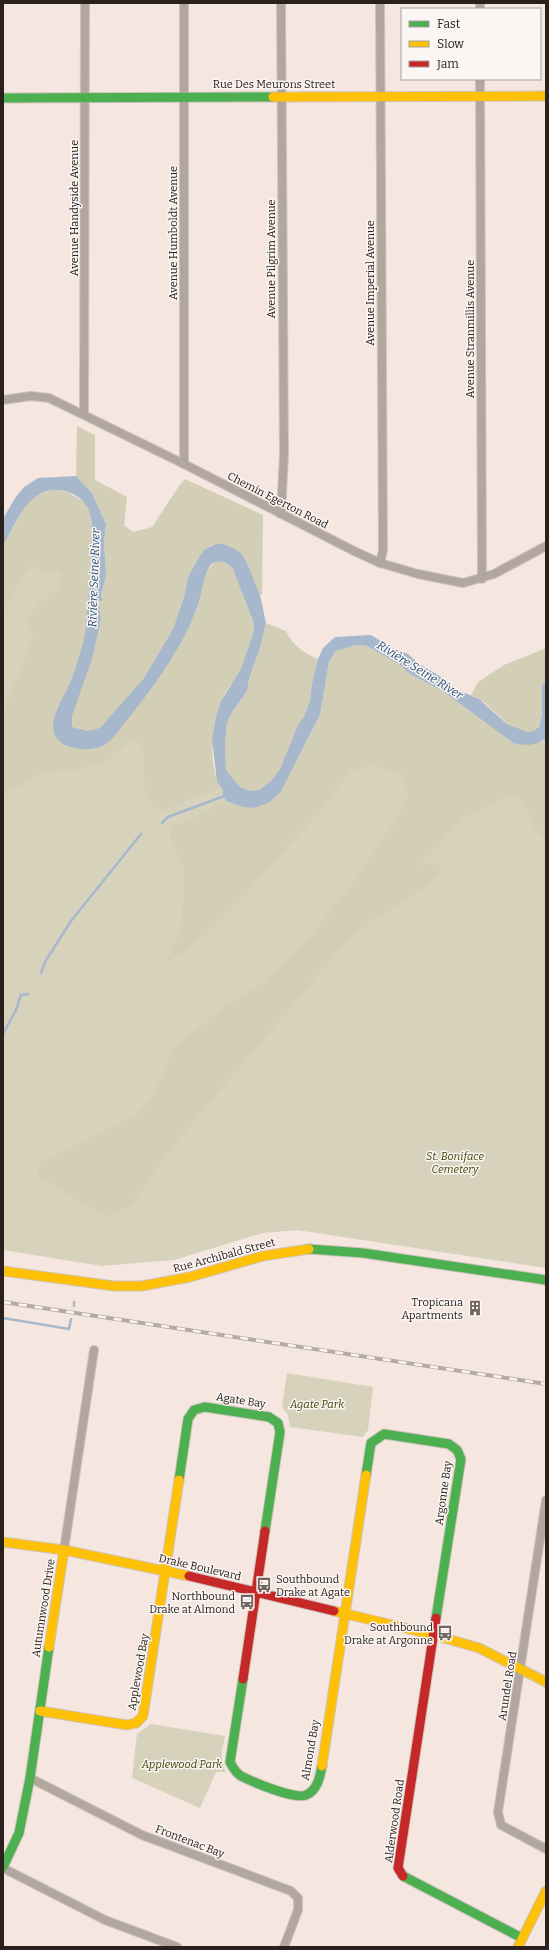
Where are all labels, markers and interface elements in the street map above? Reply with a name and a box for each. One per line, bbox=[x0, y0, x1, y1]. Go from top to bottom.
legend bbox=[401, 8, 541, 80]
text: Fast bbox=[437, 17, 461, 31]
text: Slow bbox=[437, 37, 464, 51]
text: Jam bbox=[436, 57, 459, 71]
street label: Rue Des Meurons Street bbox=[213, 78, 335, 91]
street label: Avenue Handyside Avenue bbox=[68, 140, 81, 276]
street label: Avenue Humboldt Avenue bbox=[167, 166, 180, 300]
street label: Avenue Pilgrim Avenue bbox=[265, 199, 278, 319]
street label: Avenue Imperial Avenue bbox=[364, 220, 377, 346]
street label: Avenue Stranmillis Avenue bbox=[464, 260, 477, 398]
street label: Chemin Egerton Road bbox=[225, 469, 331, 532]
water label: Rivière Seine River bbox=[85, 527, 103, 628]
water label: Rivière Seine River bbox=[374, 638, 466, 703]
park label: St. Boniface Cemetery bbox=[426, 1150, 484, 1176]
street label: Rue Archibald Street bbox=[172, 1236, 277, 1275]
place label: Tropicana Apartments bbox=[401, 1296, 463, 1322]
building icon: Tropicana Apartments bbox=[466, 1299, 484, 1317]
street label: Agate Bay bbox=[215, 1390, 267, 1411]
park label: Agate Park bbox=[289, 1398, 345, 1411]
street label: Argonne Bay bbox=[433, 1460, 454, 1526]
street label: Drake Boulevard bbox=[157, 1552, 243, 1583]
street label: Autumnwood Drive bbox=[29, 1558, 58, 1658]
place label: Southbound Drake at Agate bbox=[276, 1573, 350, 1599]
bus stop icon: Southbound Drake at Agate bbox=[255, 1576, 273, 1594]
place label: Northbound Drake at Almond bbox=[149, 1590, 235, 1616]
bus stop icon: Northbound Drake at Almond bbox=[238, 1593, 256, 1611]
place label: Southbound Drake at Argonne bbox=[344, 1621, 433, 1647]
bus stop icon: Southbound Drake at Argonne bbox=[436, 1624, 454, 1642]
street label: Applewood Bay bbox=[125, 1632, 152, 1712]
street label: Arundel Road bbox=[496, 1650, 519, 1722]
street label: Almond Bay bbox=[299, 1718, 322, 1782]
park label: Applewood Park bbox=[141, 1758, 223, 1771]
street label: Alderwood Road bbox=[382, 1778, 407, 1864]
street label: Frontenac Bay bbox=[153, 1822, 226, 1861]

